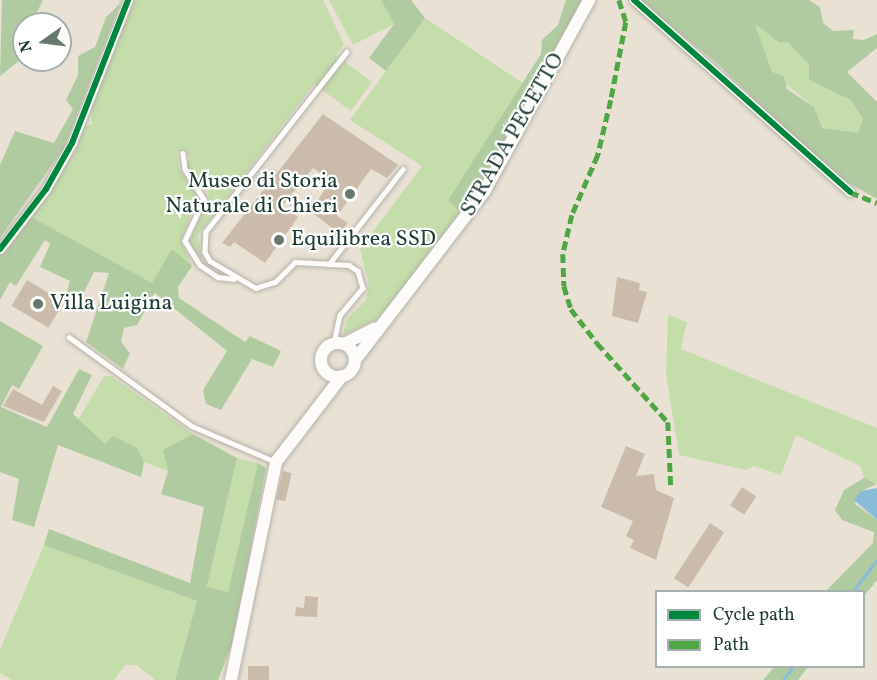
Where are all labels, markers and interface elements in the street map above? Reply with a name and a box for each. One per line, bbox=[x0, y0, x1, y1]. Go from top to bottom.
north arrow bbox=[12, 12, 72, 72]
text: N bbox=[14, 38, 39, 54]
street label: STRADA PECETTO bbox=[455, 49, 571, 221]
place label: Museo di Storia Naturale di Chieri bbox=[166, 168, 338, 220]
marker: Museo di Storia Naturale di Chieri bbox=[343, 187, 357, 201]
place label: Equilibrea SSD bbox=[291, 227, 436, 253]
marker: Equilibrea SSD bbox=[272, 233, 286, 247]
place label: Villa Luigina bbox=[50, 291, 172, 317]
marker: Villa Luigina bbox=[31, 297, 45, 311]
legend bbox=[655, 590, 865, 668]
text: Cycle path bbox=[713, 603, 795, 628]
text: Path bbox=[713, 633, 749, 658]

